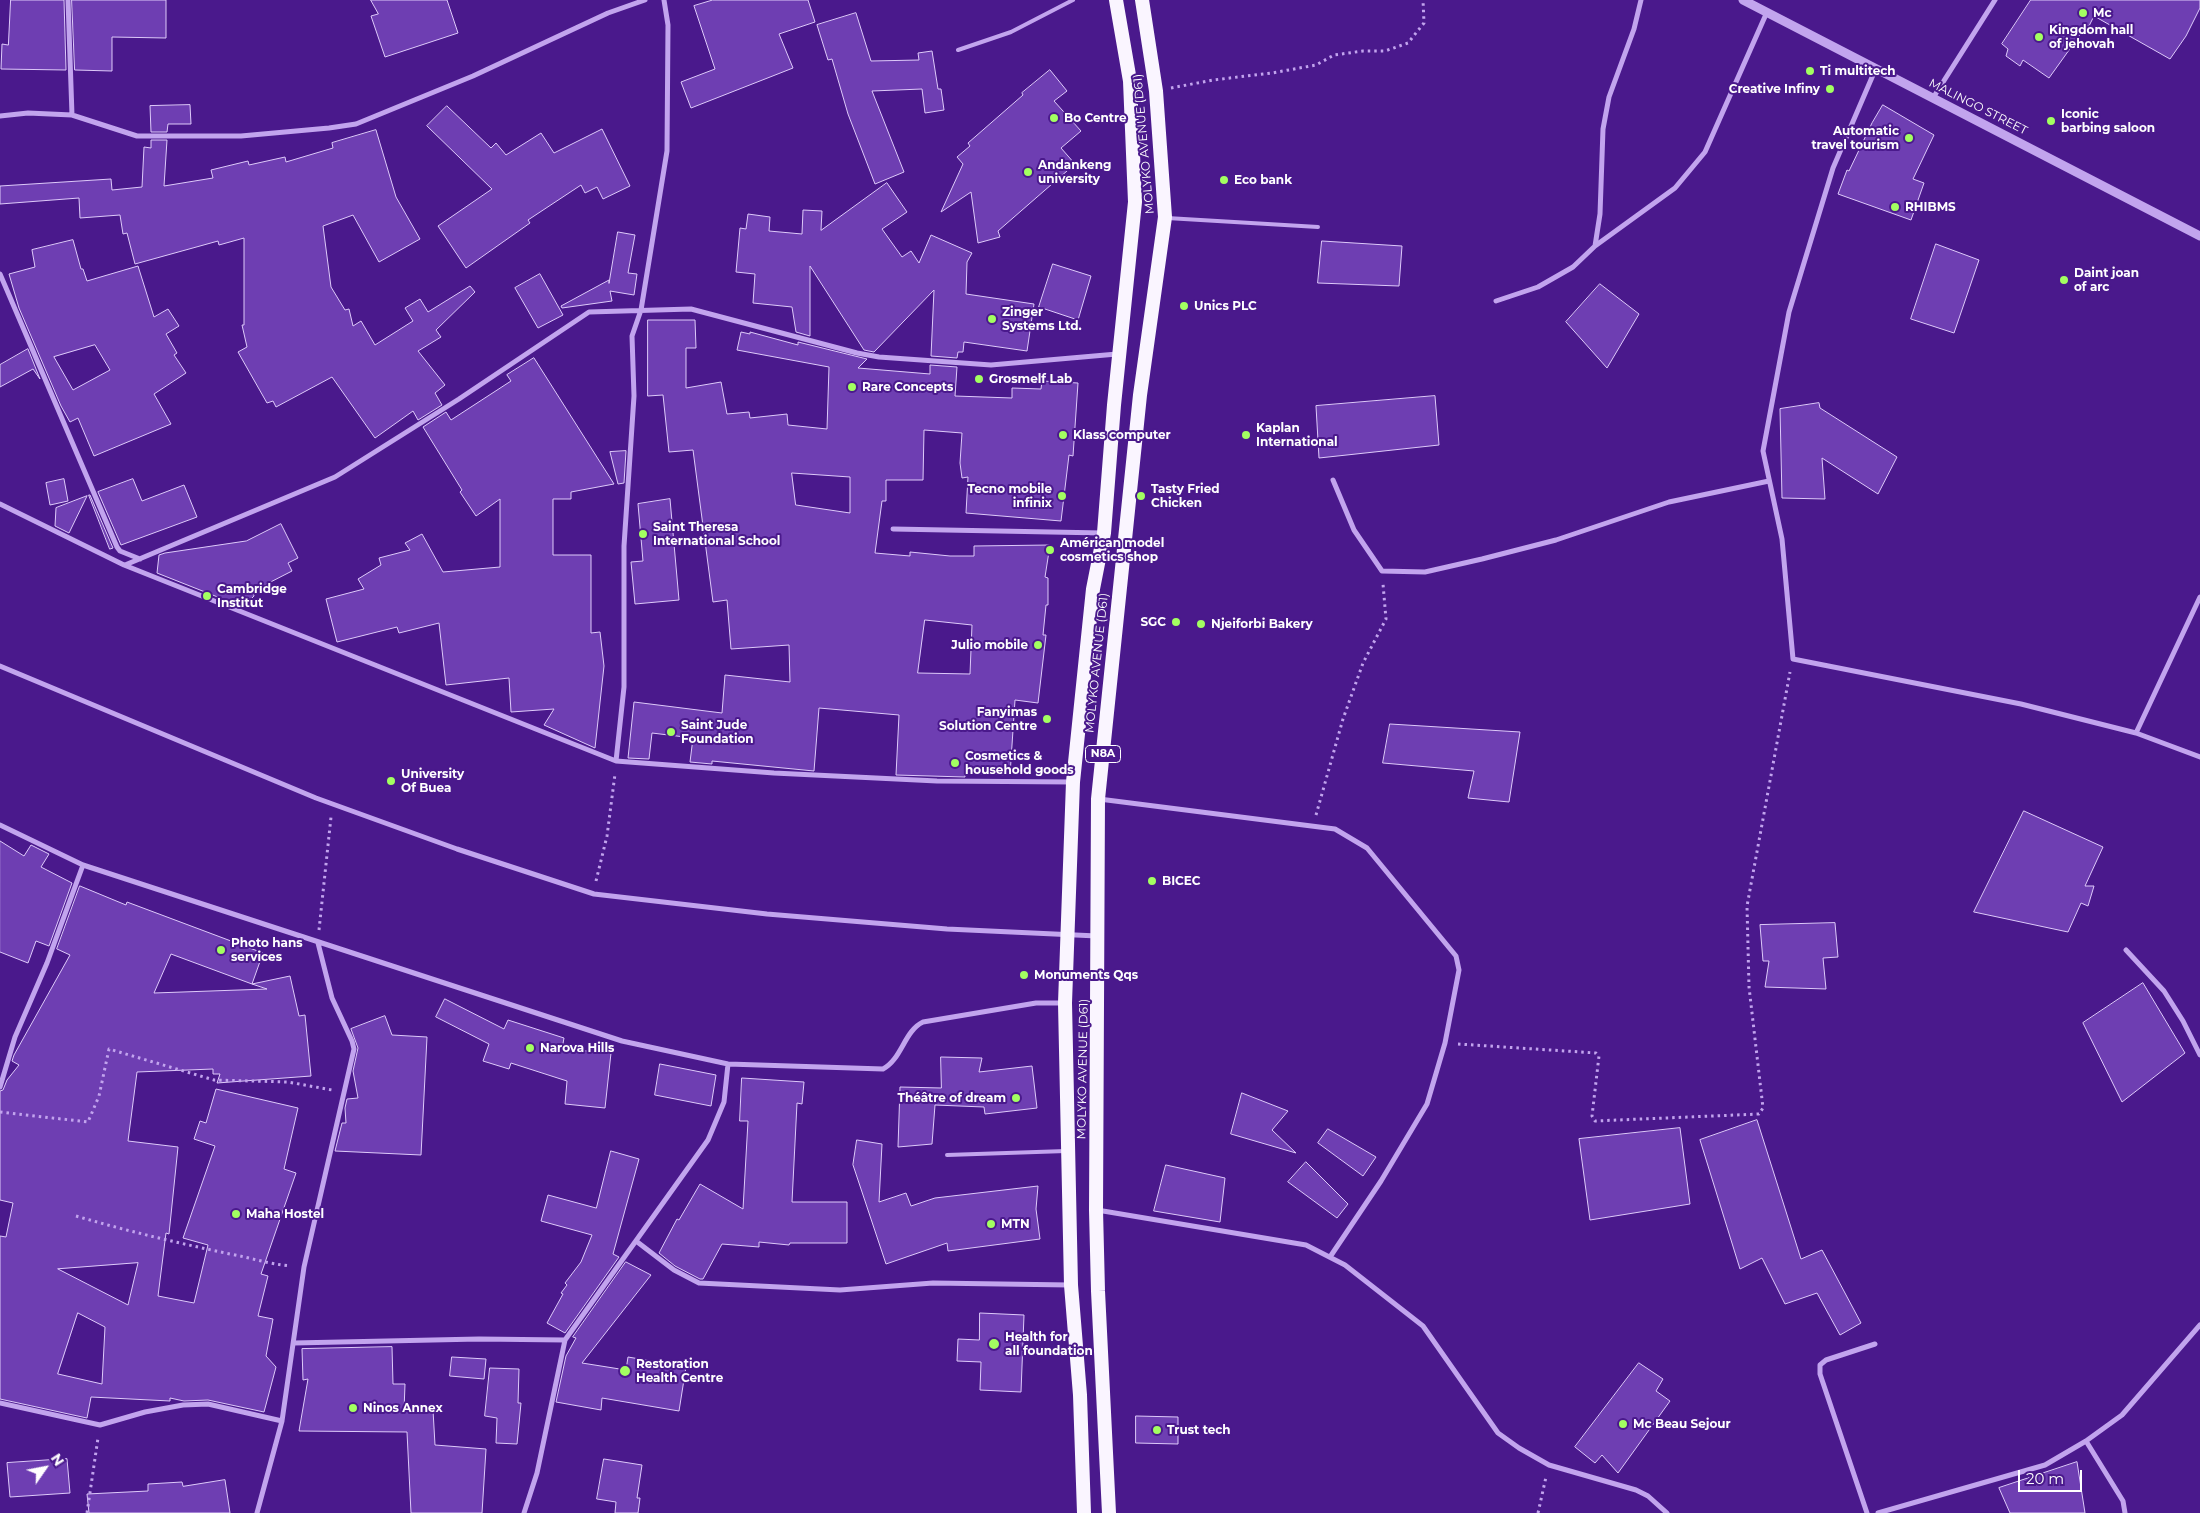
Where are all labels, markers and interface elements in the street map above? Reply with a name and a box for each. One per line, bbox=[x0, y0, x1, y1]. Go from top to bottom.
place label: Mc bbox=[2093, 6, 2112, 20]
marker: Mc bbox=[2077, 7, 2089, 19]
place label: Kingdom hall of jehovah bbox=[2049, 23, 2133, 51]
marker: Kingdom hall of jehovah bbox=[2033, 31, 2045, 43]
place label: Ti multitech bbox=[1820, 64, 1896, 78]
marker: Ti multitech bbox=[1804, 65, 1816, 77]
street label: MOLYKO AVENUE (D61) bbox=[1131, 73, 1157, 215]
street label: MALINGO STREET bbox=[1926, 76, 2030, 138]
place label: Creative Infiny bbox=[1729, 82, 1820, 96]
marker: Creative Infiny bbox=[1824, 83, 1836, 95]
place label: Iconic barbing saloon bbox=[2061, 107, 2155, 135]
place label: Bo Centre bbox=[1064, 111, 1127, 125]
marker: Bo Centre bbox=[1048, 112, 1060, 124]
marker: Iconic barbing saloon bbox=[2045, 115, 2057, 127]
place label: Automatic travel tourism bbox=[1811, 124, 1899, 152]
marker: Automatic travel tourism bbox=[1903, 132, 1915, 144]
place label: Andankeng university bbox=[1038, 158, 1111, 186]
marker: Andankeng university bbox=[1022, 166, 1034, 178]
place label: Eco bank bbox=[1234, 173, 1292, 187]
marker: Eco bank bbox=[1218, 174, 1230, 186]
place label: RHIBMS bbox=[1905, 200, 1956, 214]
marker: RHIBMS bbox=[1889, 201, 1901, 213]
place label: Daint joan of arc bbox=[2074, 266, 2139, 294]
marker: Daint joan of arc bbox=[2058, 274, 2070, 286]
place label: Unics PLC bbox=[1194, 299, 1257, 313]
marker: Unics PLC bbox=[1178, 300, 1190, 312]
place label: Zinger Systems Ltd. bbox=[1002, 305, 1082, 333]
marker: Zinger Systems Ltd. bbox=[986, 313, 998, 325]
place label: Grosmelf Lab bbox=[989, 372, 1072, 386]
marker: Grosmelf Lab bbox=[973, 373, 985, 385]
place label: Rare Concepts bbox=[862, 380, 953, 394]
marker: Rare Concepts bbox=[846, 381, 858, 393]
place label: Kaplan International bbox=[1256, 421, 1338, 449]
place label: Klass computer bbox=[1073, 428, 1171, 442]
marker: Klass computer bbox=[1057, 429, 1069, 441]
marker: Kaplan International bbox=[1240, 429, 1252, 441]
place label: Tecno mobile infinix bbox=[967, 482, 1052, 510]
place label: Tasty Fried Chicken bbox=[1151, 482, 1220, 510]
marker: Tecno mobile infinix bbox=[1056, 490, 1068, 502]
marker: Tasty Fried Chicken bbox=[1135, 490, 1147, 502]
place label: Saint Theresa International School bbox=[653, 520, 780, 548]
marker: Saint Theresa International School bbox=[637, 528, 649, 540]
place label: Américan model cosmetics shop bbox=[1060, 536, 1164, 564]
marker: Américan model cosmetics shop bbox=[1044, 544, 1056, 556]
place label: Cambridge Institut bbox=[217, 582, 287, 610]
marker: Cambridge Institut bbox=[201, 590, 213, 602]
street label: MOLYKO AVENUE (D61) bbox=[1082, 592, 1112, 734]
place label: SGC bbox=[1140, 615, 1166, 629]
marker: SGC bbox=[1170, 616, 1182, 628]
place label: Njeiforbi Bakery bbox=[1211, 617, 1313, 631]
marker: Njeiforbi Bakery bbox=[1195, 618, 1207, 630]
place label: Julio mobile bbox=[951, 638, 1028, 652]
marker: Julio mobile bbox=[1032, 639, 1044, 651]
place label: Fanyimas Solution Centre bbox=[939, 705, 1037, 733]
marker: Fanyimas Solution Centre bbox=[1041, 713, 1053, 725]
place label: Saint Jude Foundation bbox=[681, 718, 754, 746]
marker: Saint Jude Foundation bbox=[665, 726, 677, 738]
road number: N8A bbox=[1086, 746, 1120, 762]
place label: Cosmetics & household goods bbox=[965, 749, 1074, 777]
marker: Cosmetics & household goods bbox=[949, 757, 961, 769]
place label: University Of Buea bbox=[401, 767, 464, 795]
marker: University Of Buea bbox=[385, 775, 397, 787]
place label: BICEC bbox=[1162, 874, 1201, 888]
marker: BICEC bbox=[1146, 875, 1158, 887]
place label: Photo hans services bbox=[231, 936, 303, 964]
marker: Photo hans services bbox=[215, 944, 227, 956]
place label: Monuments Qqs bbox=[1034, 968, 1138, 982]
marker: Monuments Qqs bbox=[1018, 969, 1030, 981]
street label: MOLYKO AVENUE (D61) bbox=[1075, 999, 1091, 1139]
place label: Narova Hills bbox=[540, 1041, 614, 1055]
marker: Narova Hills bbox=[524, 1042, 536, 1054]
place label: Théâtre of dream bbox=[898, 1091, 1006, 1105]
marker: Théâtre of dream bbox=[1010, 1092, 1022, 1104]
place label: Maha Hostel bbox=[246, 1207, 324, 1221]
marker: Maha Hostel bbox=[230, 1208, 242, 1220]
place label: MTN bbox=[1001, 1217, 1030, 1231]
marker: MTN bbox=[985, 1218, 997, 1230]
place label: Health for all foundation bbox=[1005, 1330, 1093, 1358]
marker: Health for all foundation bbox=[987, 1337, 1001, 1351]
place label: Restoration Health Centre bbox=[636, 1357, 723, 1385]
marker: Restoration Health Centre bbox=[618, 1364, 632, 1378]
place label: Ninos Annex bbox=[363, 1401, 443, 1415]
marker: Ninos Annex bbox=[347, 1402, 359, 1414]
place label: Mc Beau Sejour bbox=[1633, 1417, 1731, 1431]
marker: Mc Beau Sejour bbox=[1617, 1418, 1629, 1430]
place label: Trust tech bbox=[1167, 1423, 1231, 1437]
marker: Trust tech bbox=[1151, 1424, 1163, 1436]
north arrow bbox=[20, 1443, 70, 1493]
text: N bbox=[47, 1450, 68, 1469]
scale bar bbox=[2020, 1460, 2084, 1492]
text: 20 m bbox=[2026, 1469, 2064, 1488]

